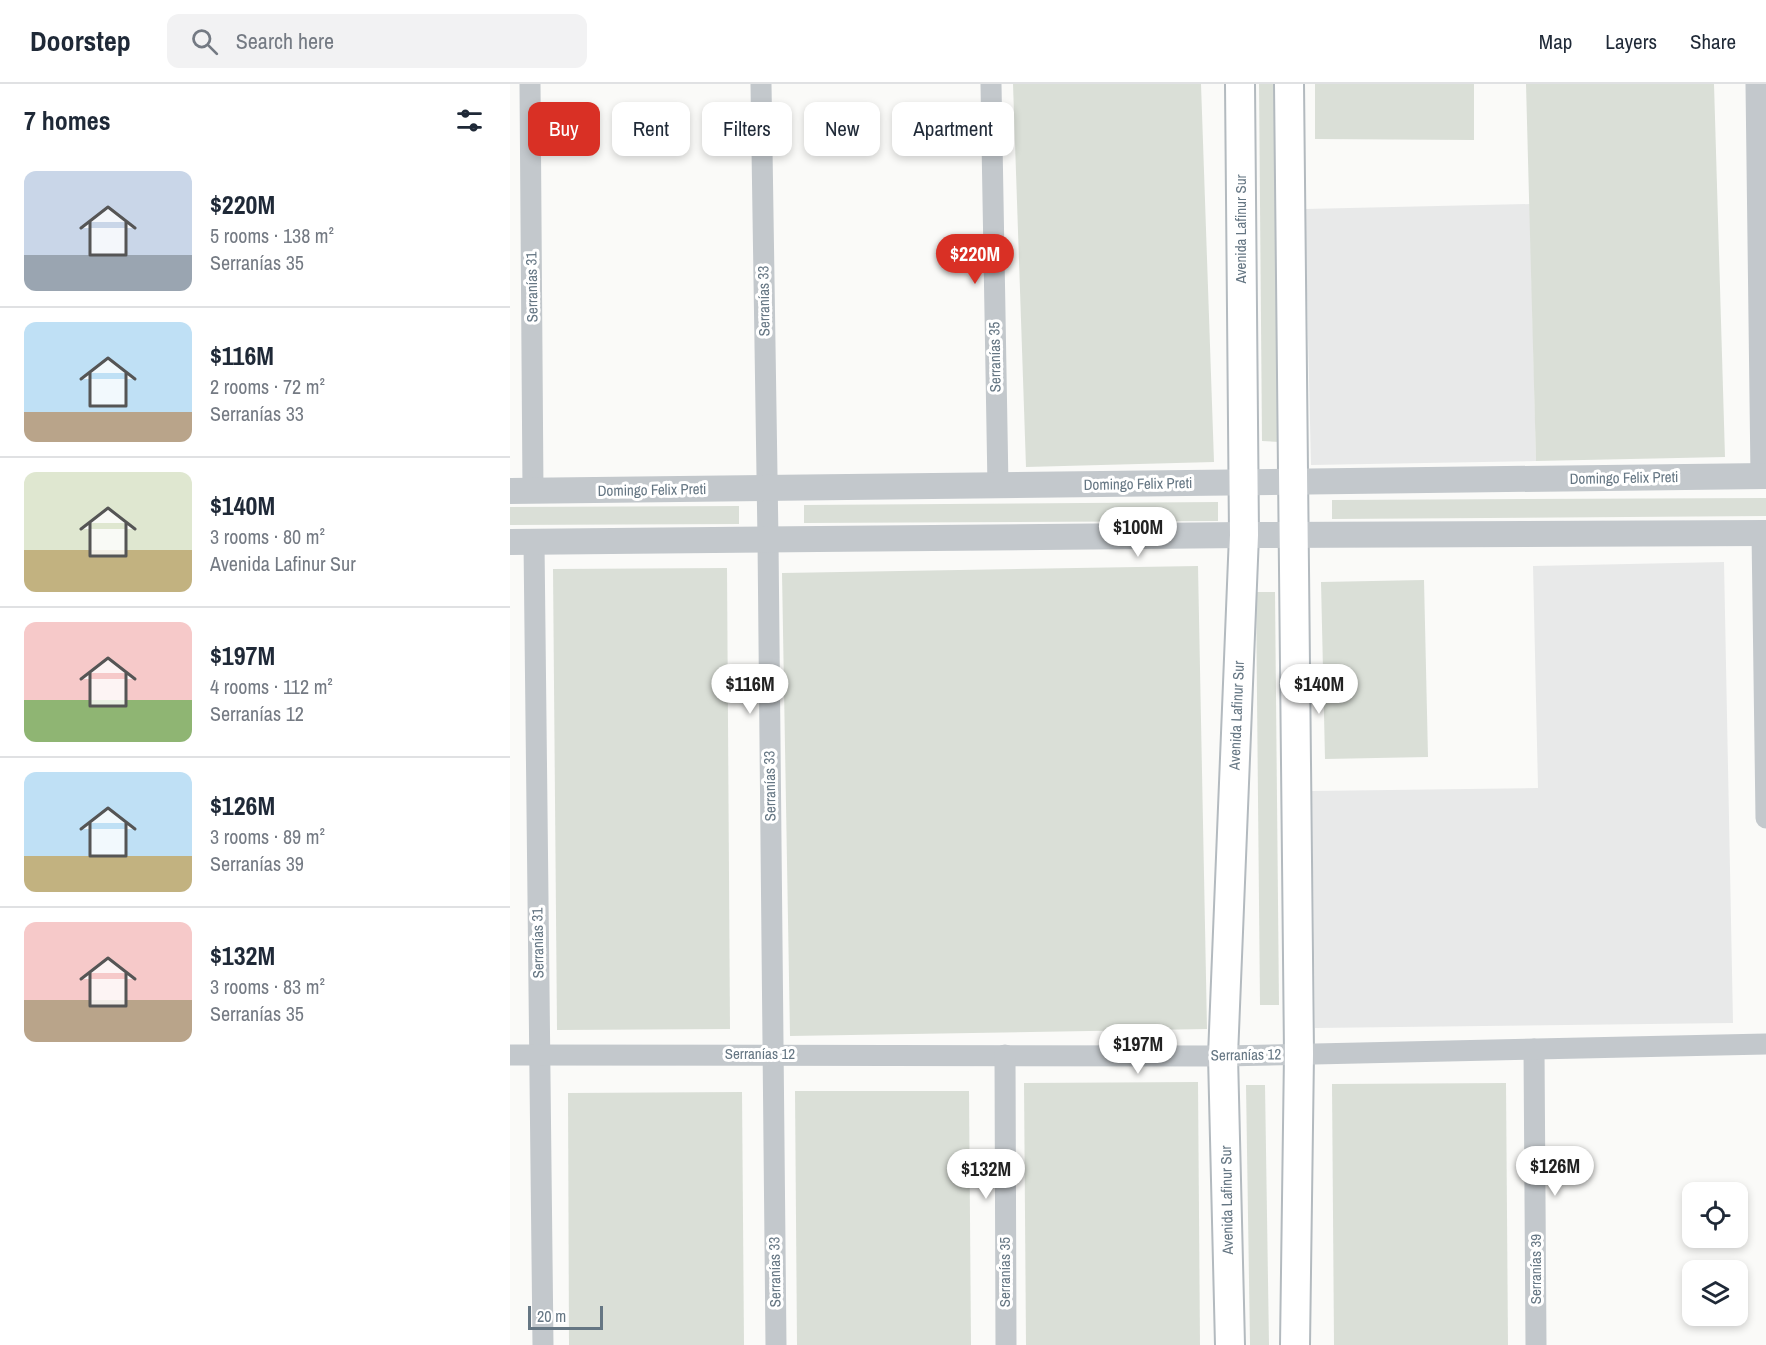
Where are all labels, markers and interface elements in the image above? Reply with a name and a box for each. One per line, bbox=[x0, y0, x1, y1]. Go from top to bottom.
search box bbox=[167, 14, 587, 68]
text: Doorstep bbox=[30, 22, 131, 60]
icon: search bbox=[188, 25, 221, 58]
text: Search here bbox=[236, 26, 334, 56]
text: Map bbox=[1539, 27, 1572, 56]
text: Layers bbox=[1605, 27, 1657, 56]
text: Share bbox=[1690, 27, 1736, 56]
chip: Buy bbox=[528, 102, 600, 156]
chip: Rent bbox=[612, 102, 690, 156]
chip: Filters bbox=[702, 102, 792, 156]
chip: New bbox=[804, 102, 880, 156]
chip: Apartment bbox=[892, 102, 1014, 156]
text: 7 homes bbox=[24, 103, 111, 138]
icon: filters bbox=[453, 104, 486, 137]
street label: Avenida Lafinur Sur bbox=[1230, 174, 1251, 285]
text: $220M bbox=[210, 187, 275, 222]
icon: home bbox=[72, 195, 144, 267]
text: 5 rooms · 138 m² bbox=[210, 222, 334, 249]
pin: $220M bbox=[933, 234, 1017, 285]
text: $220M bbox=[950, 240, 1000, 267]
text: Serranías 35 bbox=[210, 249, 304, 276]
street label: Serranías 31 bbox=[520, 251, 543, 322]
street label: Serranías 33 bbox=[752, 265, 775, 336]
street label: Serranías 35 bbox=[983, 321, 1006, 392]
text: $116M bbox=[210, 338, 274, 373]
icon: home bbox=[72, 346, 144, 418]
text: 2 rooms · 72 m² bbox=[210, 373, 325, 400]
text: Serranías 33 bbox=[210, 400, 304, 427]
street label: Domingo Felix Preti bbox=[1569, 466, 1679, 489]
street label: Domingo Felix Preti bbox=[1083, 472, 1193, 495]
street label: Domingo Felix Preti bbox=[597, 478, 707, 501]
text: $140M bbox=[210, 488, 275, 523]
icon: home bbox=[72, 496, 144, 568]
pin: $100M bbox=[1096, 507, 1180, 558]
text: $100M bbox=[1113, 513, 1163, 540]
text: 3 rooms · 80 m² bbox=[210, 523, 325, 550]
text: Avenida Lafinur Sur bbox=[210, 550, 356, 577]
text: $197M bbox=[210, 638, 275, 673]
icon: home bbox=[72, 646, 144, 718]
street label: Avenida Lafinur Sur bbox=[1223, 660, 1249, 771]
pin: $116M bbox=[708, 664, 792, 715]
pin: $140M bbox=[1277, 664, 1361, 715]
text: $116M bbox=[725, 670, 775, 697]
text: $140M bbox=[1294, 670, 1344, 697]
text: 4 rooms · 112 m² bbox=[210, 673, 333, 700]
text: Serranías 12 bbox=[210, 700, 304, 727]
street label: Serranías 33 bbox=[758, 750, 781, 821]
text: $126M bbox=[210, 788, 275, 823]
icon: home bbox=[72, 796, 144, 868]
text: 3 rooms · 89 m² bbox=[210, 823, 325, 850]
text: Serranías 39 bbox=[210, 850, 304, 877]
street label: Serranías 31 bbox=[526, 907, 549, 978]
text: $132M bbox=[210, 938, 275, 973]
icon: home bbox=[72, 946, 144, 1018]
text: 3 rooms · 83 m² bbox=[210, 973, 325, 1000]
text: Serranías 35 bbox=[210, 1000, 304, 1027]
pin: $197M bbox=[1096, 1024, 1180, 1075]
text: $197M bbox=[1113, 1030, 1163, 1057]
street label: Serranías 12 bbox=[725, 1043, 795, 1064]
street label: Serranías 12 bbox=[1211, 1043, 1282, 1066]
street label: Avenida Lafinur Sur bbox=[1215, 1145, 1238, 1256]
pin: $126M bbox=[1513, 1146, 1597, 1197]
pin: $132M bbox=[944, 1149, 1028, 1200]
text: $126M bbox=[1530, 1152, 1580, 1179]
text: $132M bbox=[961, 1155, 1011, 1182]
map controls bbox=[1682, 1182, 1748, 1326]
button: locate bbox=[1682, 1182, 1748, 1248]
street label: Serranías 39 bbox=[1525, 1234, 1546, 1304]
street label: Serranías 33 bbox=[763, 1236, 786, 1307]
street label: Serranías 35 bbox=[994, 1237, 1015, 1307]
button: layers bbox=[1682, 1260, 1748, 1326]
scale bar bbox=[528, 1303, 603, 1330]
text: 20 m bbox=[537, 1305, 566, 1327]

